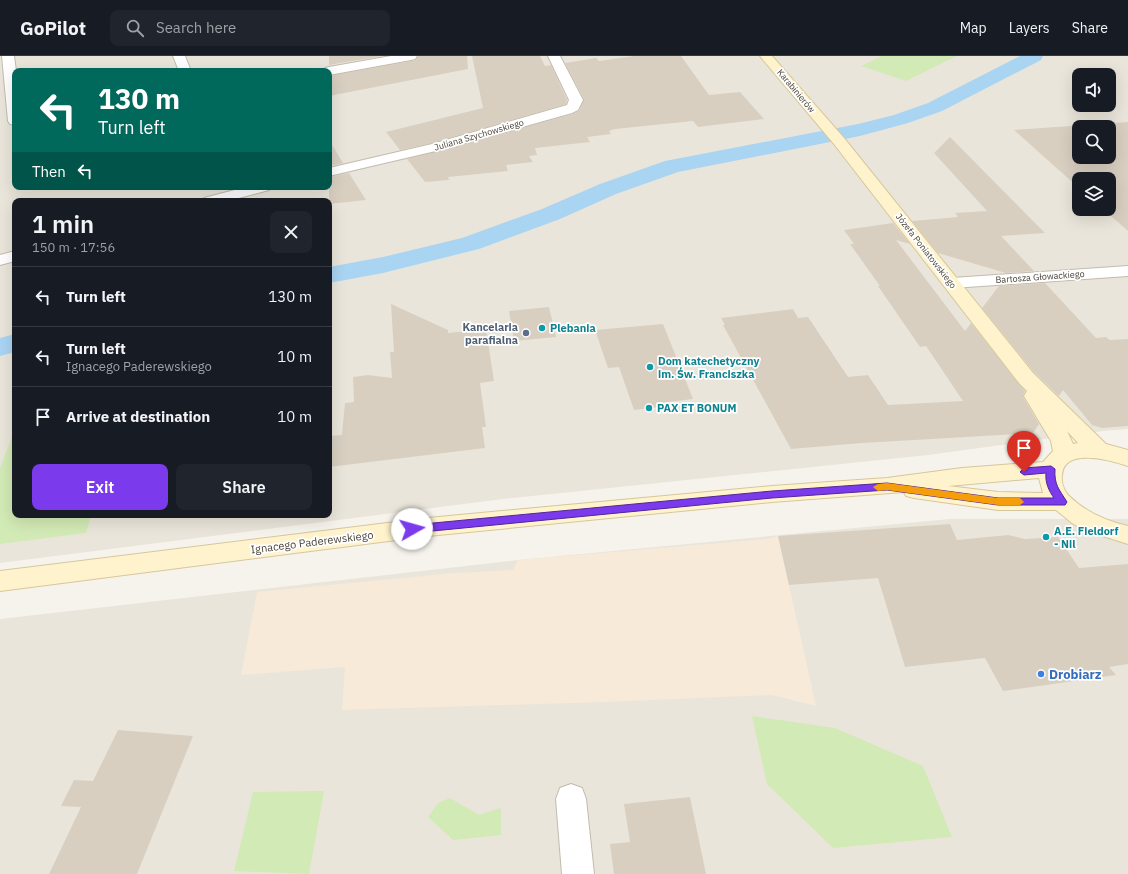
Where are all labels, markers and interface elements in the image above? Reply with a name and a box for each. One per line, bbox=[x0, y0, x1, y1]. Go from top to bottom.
search box bbox=[110, 10, 390, 46]
text: GoPilot bbox=[20, 16, 86, 40]
icon: search bbox=[124, 17, 146, 39]
text: Search here bbox=[156, 18, 236, 37]
text: Map bbox=[960, 19, 987, 37]
text: Layers bbox=[1009, 19, 1050, 37]
text: Share bbox=[1072, 19, 1108, 37]
street label: Karabinierów bbox=[775, 67, 818, 115]
map controls bbox=[1072, 68, 1116, 216]
button: sound bbox=[1072, 68, 1116, 112]
text: 130 m bbox=[98, 80, 180, 117]
icon: left bbox=[32, 84, 84, 136]
text: Turn left bbox=[98, 116, 166, 139]
street label: Juliana Szychowskiego bbox=[433, 116, 525, 153]
button: search bbox=[1072, 120, 1116, 164]
icon: left bbox=[74, 160, 96, 182]
text: Then bbox=[32, 162, 66, 181]
button: layers bbox=[1072, 172, 1116, 216]
text: 1 min bbox=[32, 208, 94, 240]
button: close bbox=[270, 211, 312, 253]
street label: Józefa Poniatowskiego bbox=[894, 211, 959, 290]
text: 150 m · 17:56 bbox=[32, 239, 115, 256]
street label: Bartosza Głowackiego bbox=[995, 268, 1085, 285]
icon: left bbox=[32, 286, 54, 308]
text: Turn left bbox=[66, 287, 126, 306]
text: 130 m bbox=[268, 287, 312, 306]
place label: Kancelaria parafialna bbox=[462, 320, 518, 347]
place label: Plebania bbox=[550, 321, 596, 335]
marker: Plebania bbox=[537, 323, 547, 333]
marker: Kancelaria parafialna bbox=[521, 328, 531, 338]
text: Turn left bbox=[66, 339, 126, 358]
icon: left bbox=[32, 346, 54, 368]
text: 10 m bbox=[277, 347, 312, 366]
place label: Dom katechetyczny im. Św. Franciszka bbox=[658, 354, 759, 381]
text: Ignacego Paderewskiego bbox=[66, 358, 212, 375]
marker: Dom katechetyczny im. Św. Franciszka bbox=[645, 362, 655, 372]
place label: PAX ET BONUM bbox=[657, 401, 737, 415]
marker: PAX ET BONUM bbox=[644, 403, 654, 413]
icon: arrive bbox=[32, 406, 54, 428]
text: Arrive at destination bbox=[66, 407, 210, 426]
text: 10 m bbox=[277, 407, 312, 426]
pin bbox=[1007, 431, 1041, 472]
icon: arrive bbox=[1013, 437, 1035, 459]
button: Exit bbox=[32, 464, 168, 510]
button: Share bbox=[176, 464, 312, 510]
position arrow bbox=[391, 508, 433, 550]
place label: A.E. Fieldorf - Nil bbox=[1054, 524, 1118, 551]
street label: Ignacego Paderewskiego bbox=[250, 528, 374, 556]
marker: A.E. Fieldorf - Nil bbox=[1041, 532, 1051, 542]
place label: Drobiarz bbox=[1049, 666, 1102, 683]
marker: Drobiarz bbox=[1036, 669, 1046, 679]

